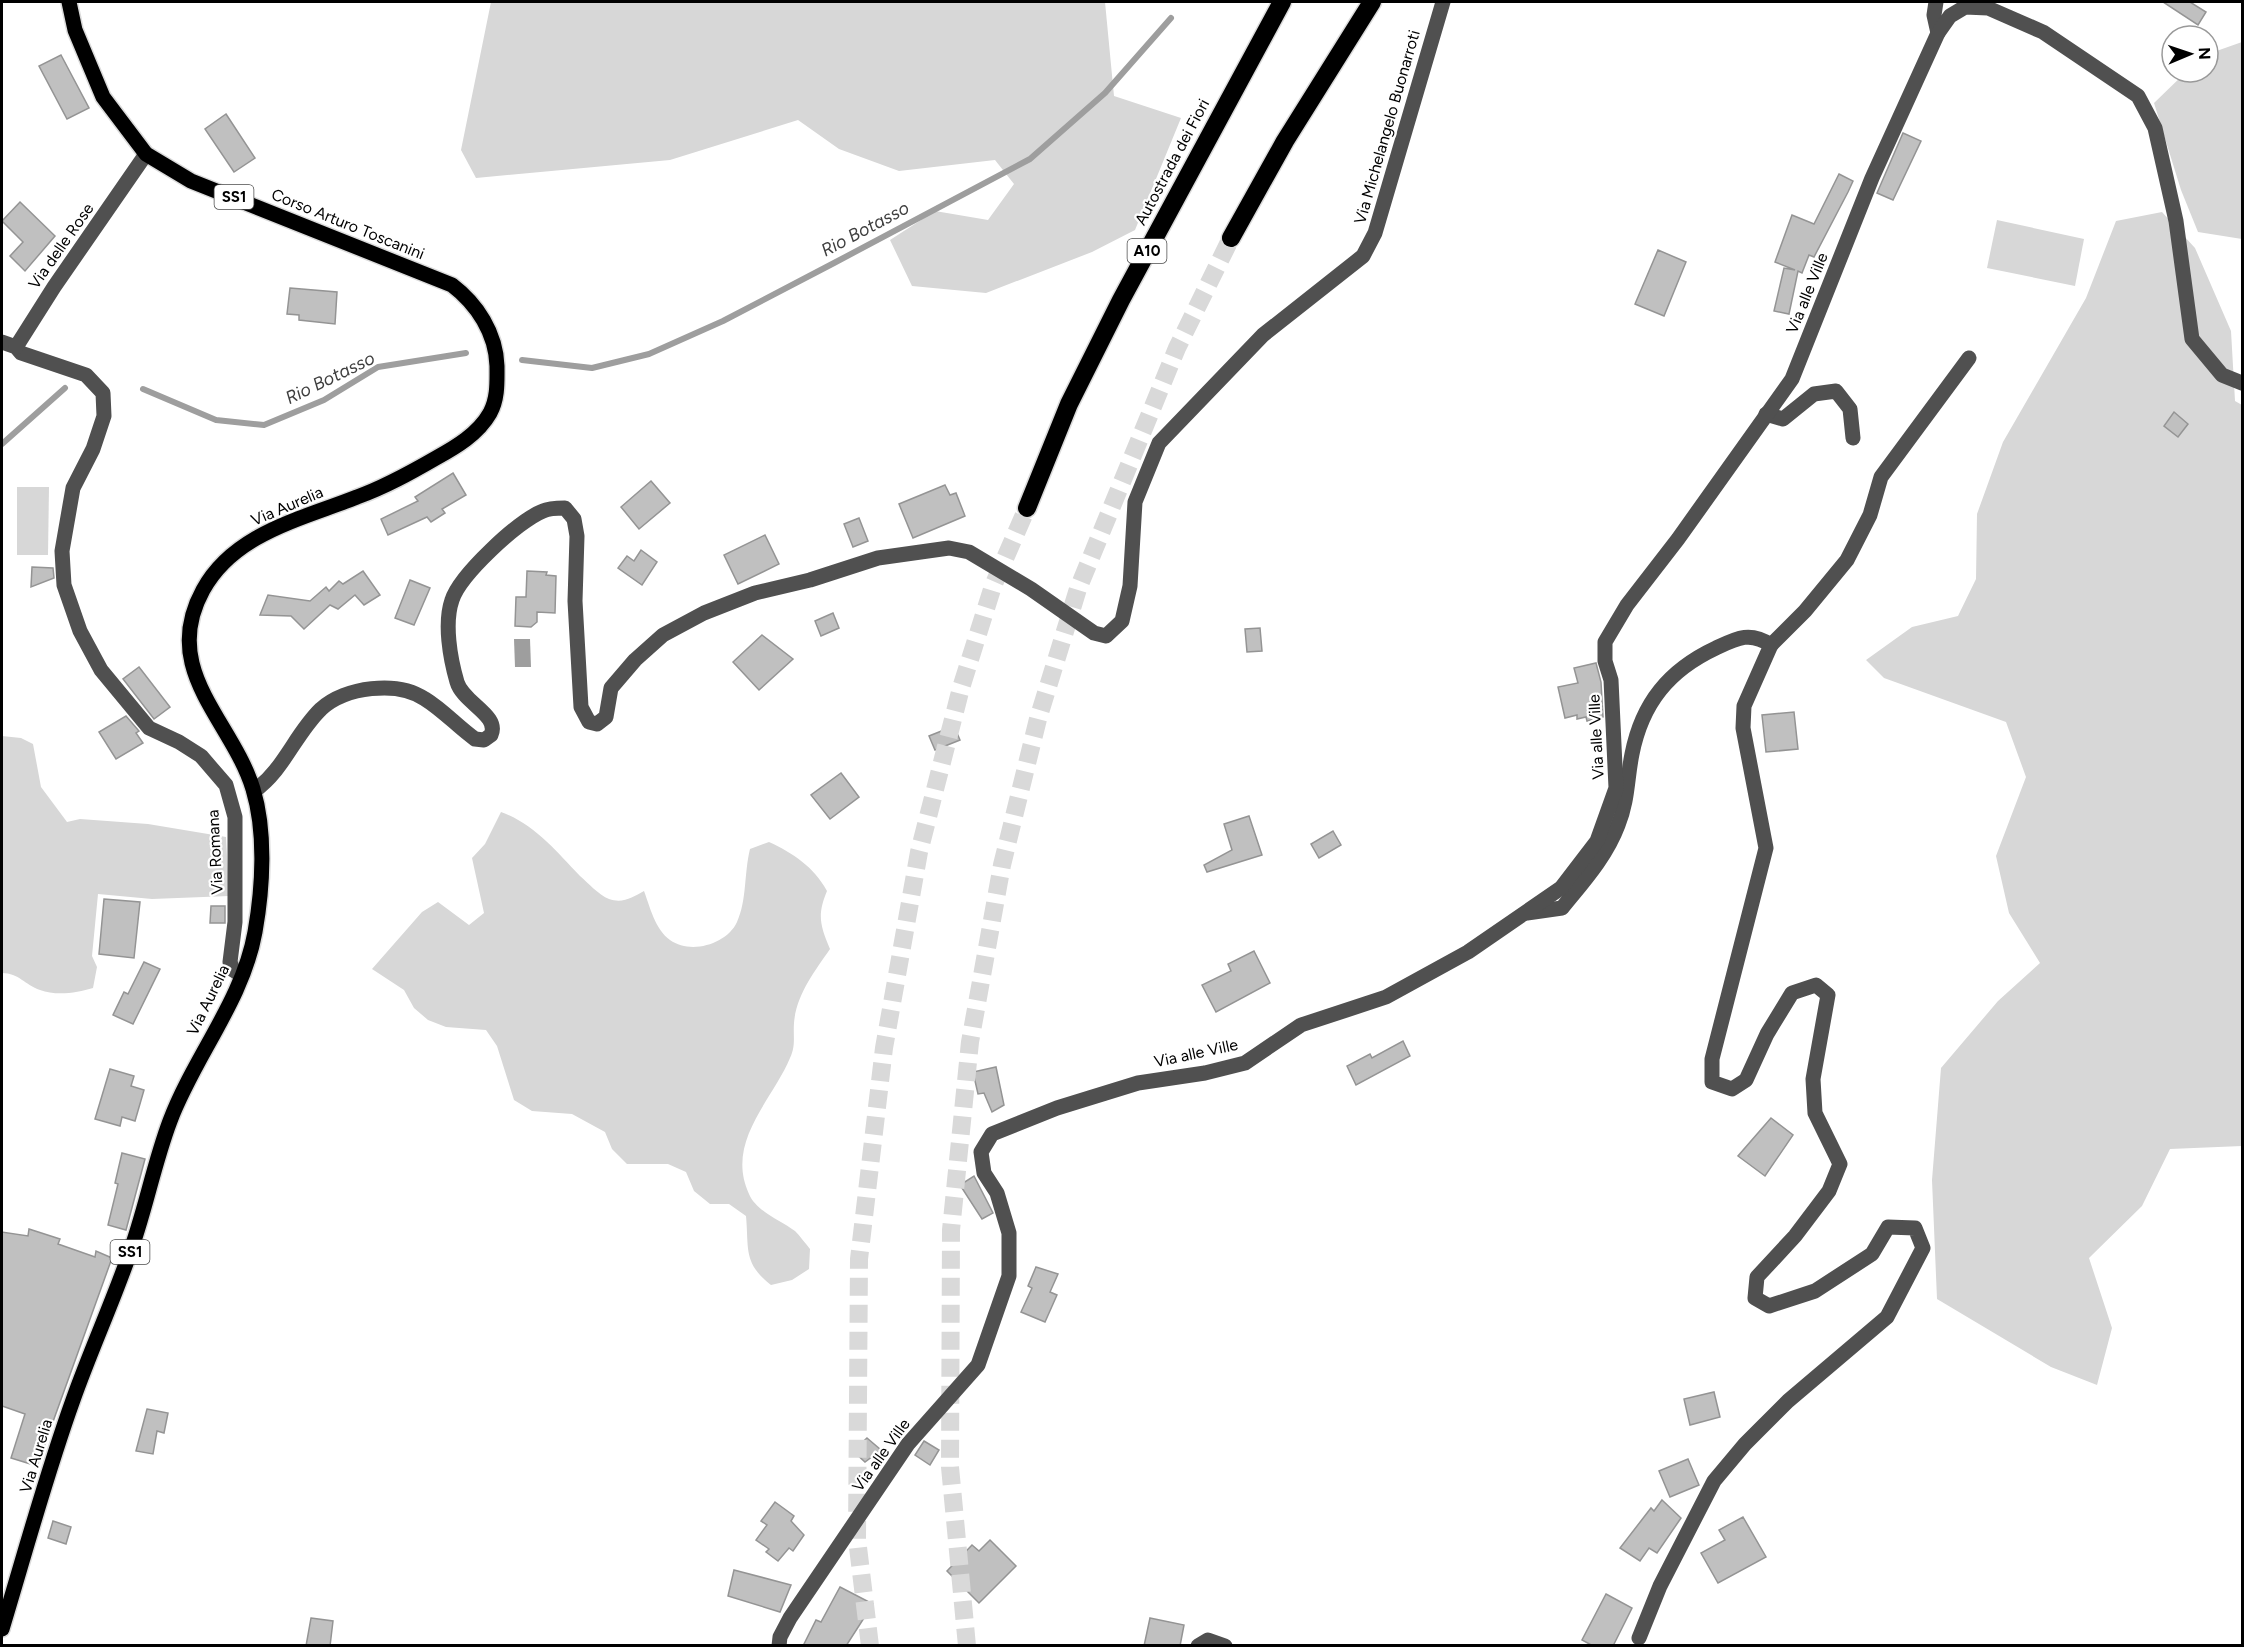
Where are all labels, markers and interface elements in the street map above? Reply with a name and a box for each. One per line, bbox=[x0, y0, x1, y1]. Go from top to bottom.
north arrow bbox=[2160, 24, 2220, 84]
street label: Via Michelangelo Buonarroti bbox=[1350, 28, 1424, 226]
text: N bbox=[2195, 47, 2214, 60]
street label: Autostrada dei Fiori bbox=[1131, 96, 1213, 228]
road number: SS1 bbox=[214, 185, 254, 209]
street label: Corso Arturo Toscanini bbox=[269, 185, 427, 263]
water label: Rio Botasso bbox=[817, 197, 913, 261]
street label: Via delle Rose bbox=[24, 199, 98, 293]
road number: A10 bbox=[1128, 239, 1166, 263]
street label: Via alle Ville bbox=[1782, 250, 1832, 336]
water label: Rio Botasso bbox=[282, 347, 378, 409]
street label: Via Aurelia bbox=[248, 482, 326, 530]
street label: Via alle Ville bbox=[1584, 694, 1608, 780]
street label: Via Romana bbox=[203, 809, 227, 895]
street label: Via Aurelia bbox=[183, 962, 233, 1038]
street label: Via alle Ville bbox=[1152, 1035, 1240, 1071]
road number: SS1 bbox=[110, 1240, 150, 1264]
street label: Via alle Ville bbox=[848, 1415, 914, 1495]
street label: Via Aurelia bbox=[16, 1417, 56, 1495]

